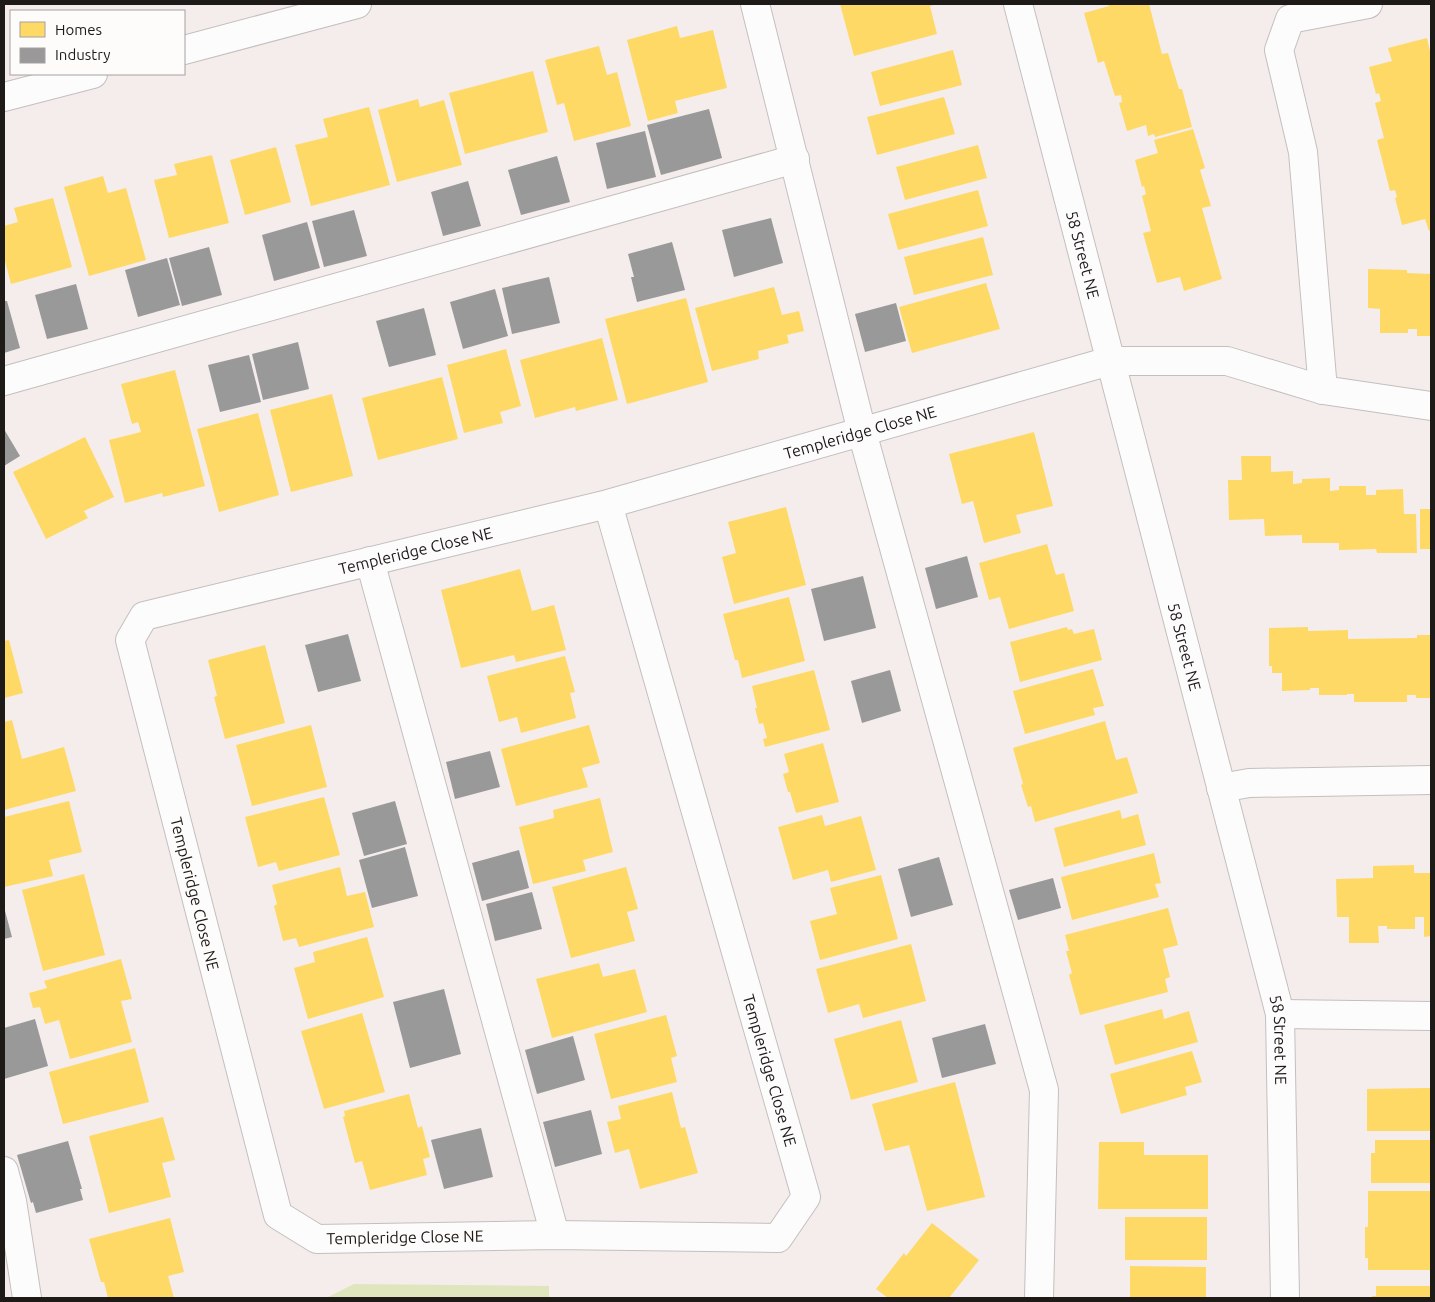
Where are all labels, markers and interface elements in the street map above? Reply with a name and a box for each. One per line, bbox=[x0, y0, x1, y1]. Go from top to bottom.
legend bbox=[10, 10, 185, 75]
text: Homes bbox=[55, 21, 102, 38]
text: Industry bbox=[55, 46, 110, 63]
street label: 58 Street NE bbox=[1063, 209, 1103, 301]
street label: Templeridge Close NE bbox=[782, 402, 938, 462]
street label: Templeridge Close NE bbox=[337, 523, 494, 578]
street label: 58 Street NE bbox=[1165, 601, 1205, 693]
street label: Templeridge Close NE bbox=[167, 815, 223, 973]
street label: Templeridge Close NE bbox=[740, 992, 800, 1149]
street label: 58 Street NE bbox=[1266, 993, 1290, 1085]
street label: Templeridge Close NE bbox=[326, 1227, 484, 1247]

